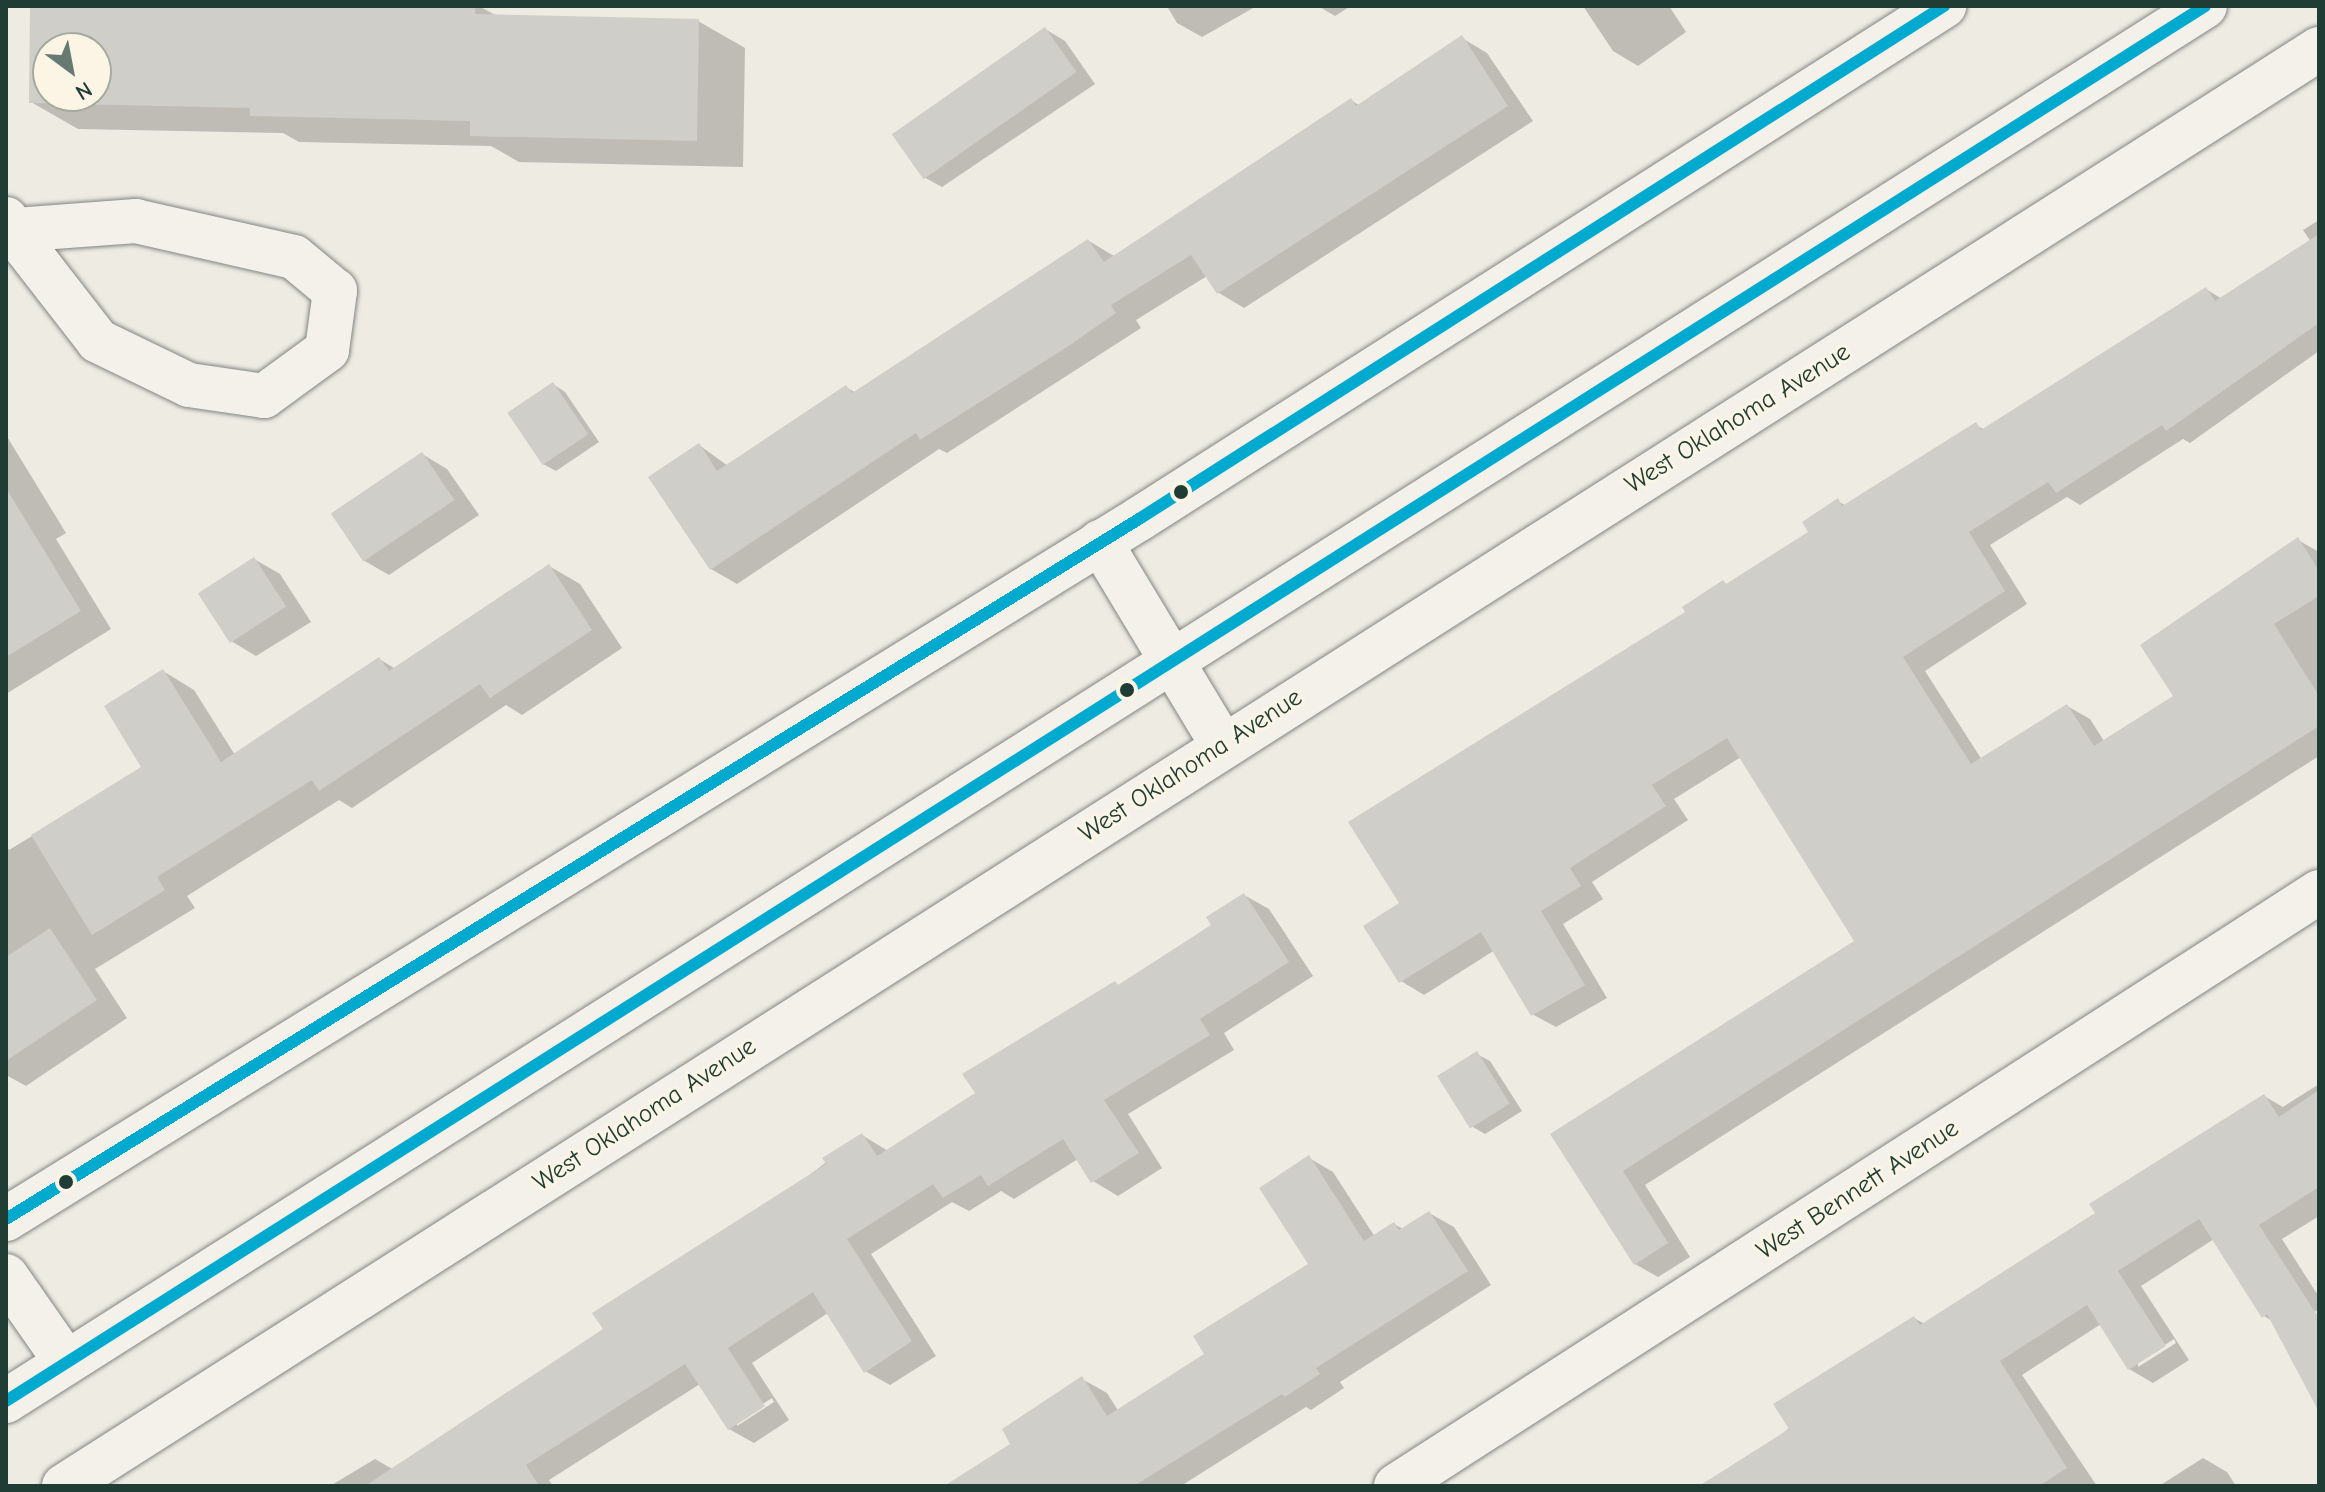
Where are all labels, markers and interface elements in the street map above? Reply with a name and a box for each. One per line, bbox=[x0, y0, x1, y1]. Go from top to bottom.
north arrow bbox=[32, 32, 112, 112]
text: N bbox=[71, 76, 97, 105]
street label: West Oklahoma Avenue bbox=[1620, 337, 1856, 501]
unlabelled marker bbox=[1173, 484, 1189, 500]
street label: West Oklahoma Avenue bbox=[1074, 682, 1308, 850]
unlabelled marker bbox=[1119, 682, 1135, 698]
street label: West Oklahoma Avenue bbox=[528, 1031, 762, 1199]
street label: West Bennett Avenue bbox=[1751, 1113, 1965, 1267]
unlabelled marker bbox=[58, 1174, 74, 1190]

